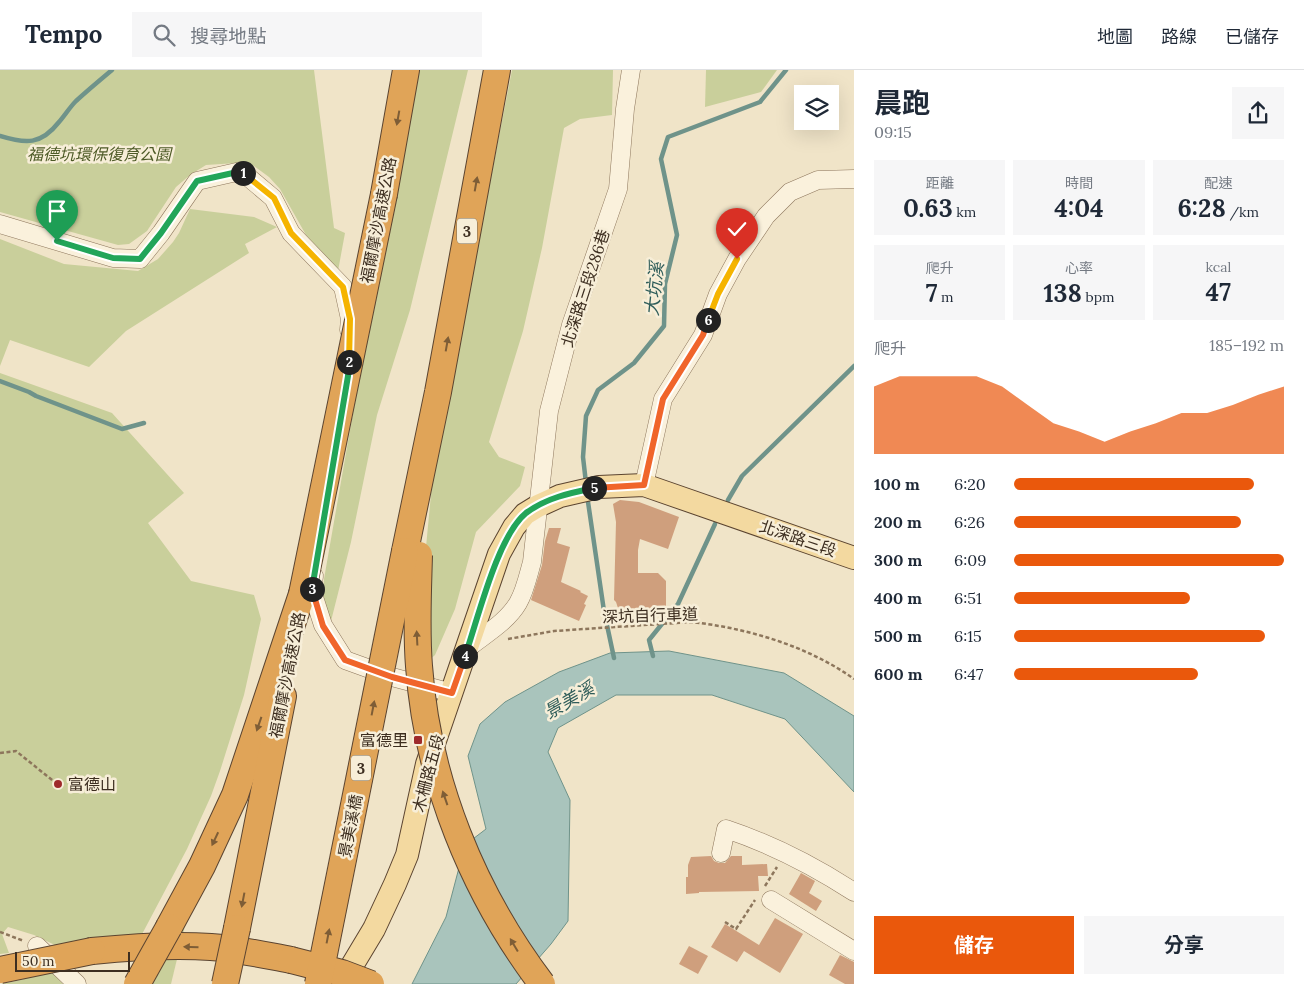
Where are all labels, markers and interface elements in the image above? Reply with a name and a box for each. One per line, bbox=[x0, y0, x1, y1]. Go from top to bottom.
search box bbox=[132, 12, 482, 57]
text: Tempo bbox=[25, 19, 102, 50]
icon: search bbox=[150, 21, 178, 49]
text: 搜尋地點 bbox=[190, 24, 266, 48]
text: 地圖 bbox=[1097, 25, 1133, 48]
text: 路線 bbox=[1161, 25, 1197, 48]
text: 已儲存 bbox=[1225, 25, 1279, 48]
map controls bbox=[794, 85, 839, 130]
button: layers bbox=[794, 85, 839, 130]
text: 晨跑 bbox=[874, 85, 930, 121]
button: share bbox=[1232, 87, 1284, 139]
one-way arrow bbox=[393, 110, 401, 126]
text: 09:15 bbox=[874, 122, 912, 142]
park label: 福德坑環保復育公園 bbox=[27, 144, 173, 164]
street label: 福爾摩沙高速公路 bbox=[356, 155, 400, 285]
pin: 1 bbox=[230, 160, 256, 186]
text: 1 bbox=[241, 164, 246, 182]
text: 距離 bbox=[926, 174, 954, 192]
text: 時間 bbox=[1065, 174, 1093, 192]
text: 配速 bbox=[1204, 174, 1232, 192]
one-way arrow bbox=[472, 177, 480, 192]
pin bbox=[36, 190, 78, 241]
text: 0.63 bbox=[903, 192, 953, 224]
text: 4:04 bbox=[1054, 192, 1104, 224]
text: 6:28 bbox=[1177, 192, 1226, 224]
icon: arrive bbox=[43, 197, 71, 225]
text: km bbox=[953, 203, 976, 221]
text: /km bbox=[1226, 203, 1259, 221]
pin bbox=[716, 208, 758, 259]
icon: check bbox=[723, 215, 751, 243]
road number: 3 bbox=[457, 218, 477, 244]
street label: 北深路三段286巷 bbox=[557, 226, 613, 350]
water label: 大坑溪 bbox=[640, 258, 669, 317]
text: kcal bbox=[1205, 258, 1231, 276]
text: 爬升 bbox=[926, 259, 954, 277]
text: 心率 bbox=[1065, 259, 1093, 277]
text: 47 bbox=[1206, 276, 1231, 308]
text: 7 bbox=[926, 277, 937, 309]
text: 138 bbox=[1043, 277, 1082, 309]
text: m bbox=[937, 288, 954, 306]
text: bpm bbox=[1082, 288, 1115, 306]
pin: 6 bbox=[696, 308, 720, 332]
text: 6 bbox=[704, 311, 713, 329]
text: 185–192 m bbox=[1209, 335, 1284, 355]
one-way arrow bbox=[443, 336, 451, 352]
text: 爬升 bbox=[874, 338, 906, 358]
pin: 2 bbox=[336, 350, 362, 374]
text: 2 bbox=[346, 353, 353, 371]
text: 100 m bbox=[874, 474, 920, 494]
text: 6:20 bbox=[954, 474, 986, 494]
pin: 5 bbox=[582, 476, 606, 500]
text: 5 bbox=[591, 479, 598, 497]
text: 200 m bbox=[874, 512, 922, 532]
text: 6:26 bbox=[954, 512, 985, 532]
street label: 北深路三段 bbox=[757, 516, 839, 560]
text: 300 m bbox=[874, 550, 922, 570]
text: 6:09 bbox=[954, 550, 986, 570]
pin: 3 bbox=[300, 576, 324, 602]
text: 3 bbox=[309, 580, 316, 598]
text: 400 m bbox=[874, 588, 922, 608]
text: 6:51 bbox=[954, 588, 982, 608]
street label: 深坑自行車道 bbox=[602, 603, 698, 627]
street label: 福爾摩沙高速公路 bbox=[265, 610, 309, 740]
text: 500 m bbox=[874, 626, 922, 646]
text: 6:15 bbox=[954, 626, 982, 646]
one-way arrow bbox=[413, 630, 421, 646]
pin: 4 bbox=[452, 644, 478, 668]
text: 4 bbox=[462, 647, 469, 665]
text: 600 m bbox=[874, 664, 922, 684]
text: 6:47 bbox=[954, 664, 983, 684]
water label: 景美溪 bbox=[540, 675, 601, 723]
one-way arrow bbox=[370, 700, 378, 716]
one-way arrow bbox=[255, 716, 262, 731]
place label: 富德里 bbox=[360, 730, 408, 750]
street label: 木柵路五段 bbox=[408, 732, 448, 814]
marker: 富德里 bbox=[412, 734, 424, 746]
road number: 3 bbox=[351, 756, 371, 780]
place label: 富德山 bbox=[68, 774, 116, 794]
marker: 富德山 bbox=[52, 778, 64, 790]
one-way arrow bbox=[441, 790, 448, 805]
street label: 景美溪橋 bbox=[334, 793, 366, 859]
one-way arrow bbox=[210, 832, 218, 846]
one-way arrow bbox=[238, 893, 246, 909]
button: 儲存 bbox=[874, 916, 1074, 974]
button: 分享 bbox=[1084, 916, 1284, 974]
one-way arrow bbox=[324, 928, 332, 944]
one-way arrow bbox=[509, 938, 518, 951]
one-way arrow bbox=[182, 942, 198, 950]
scale bar bbox=[15, 949, 130, 972]
text: 50 m bbox=[22, 952, 55, 970]

